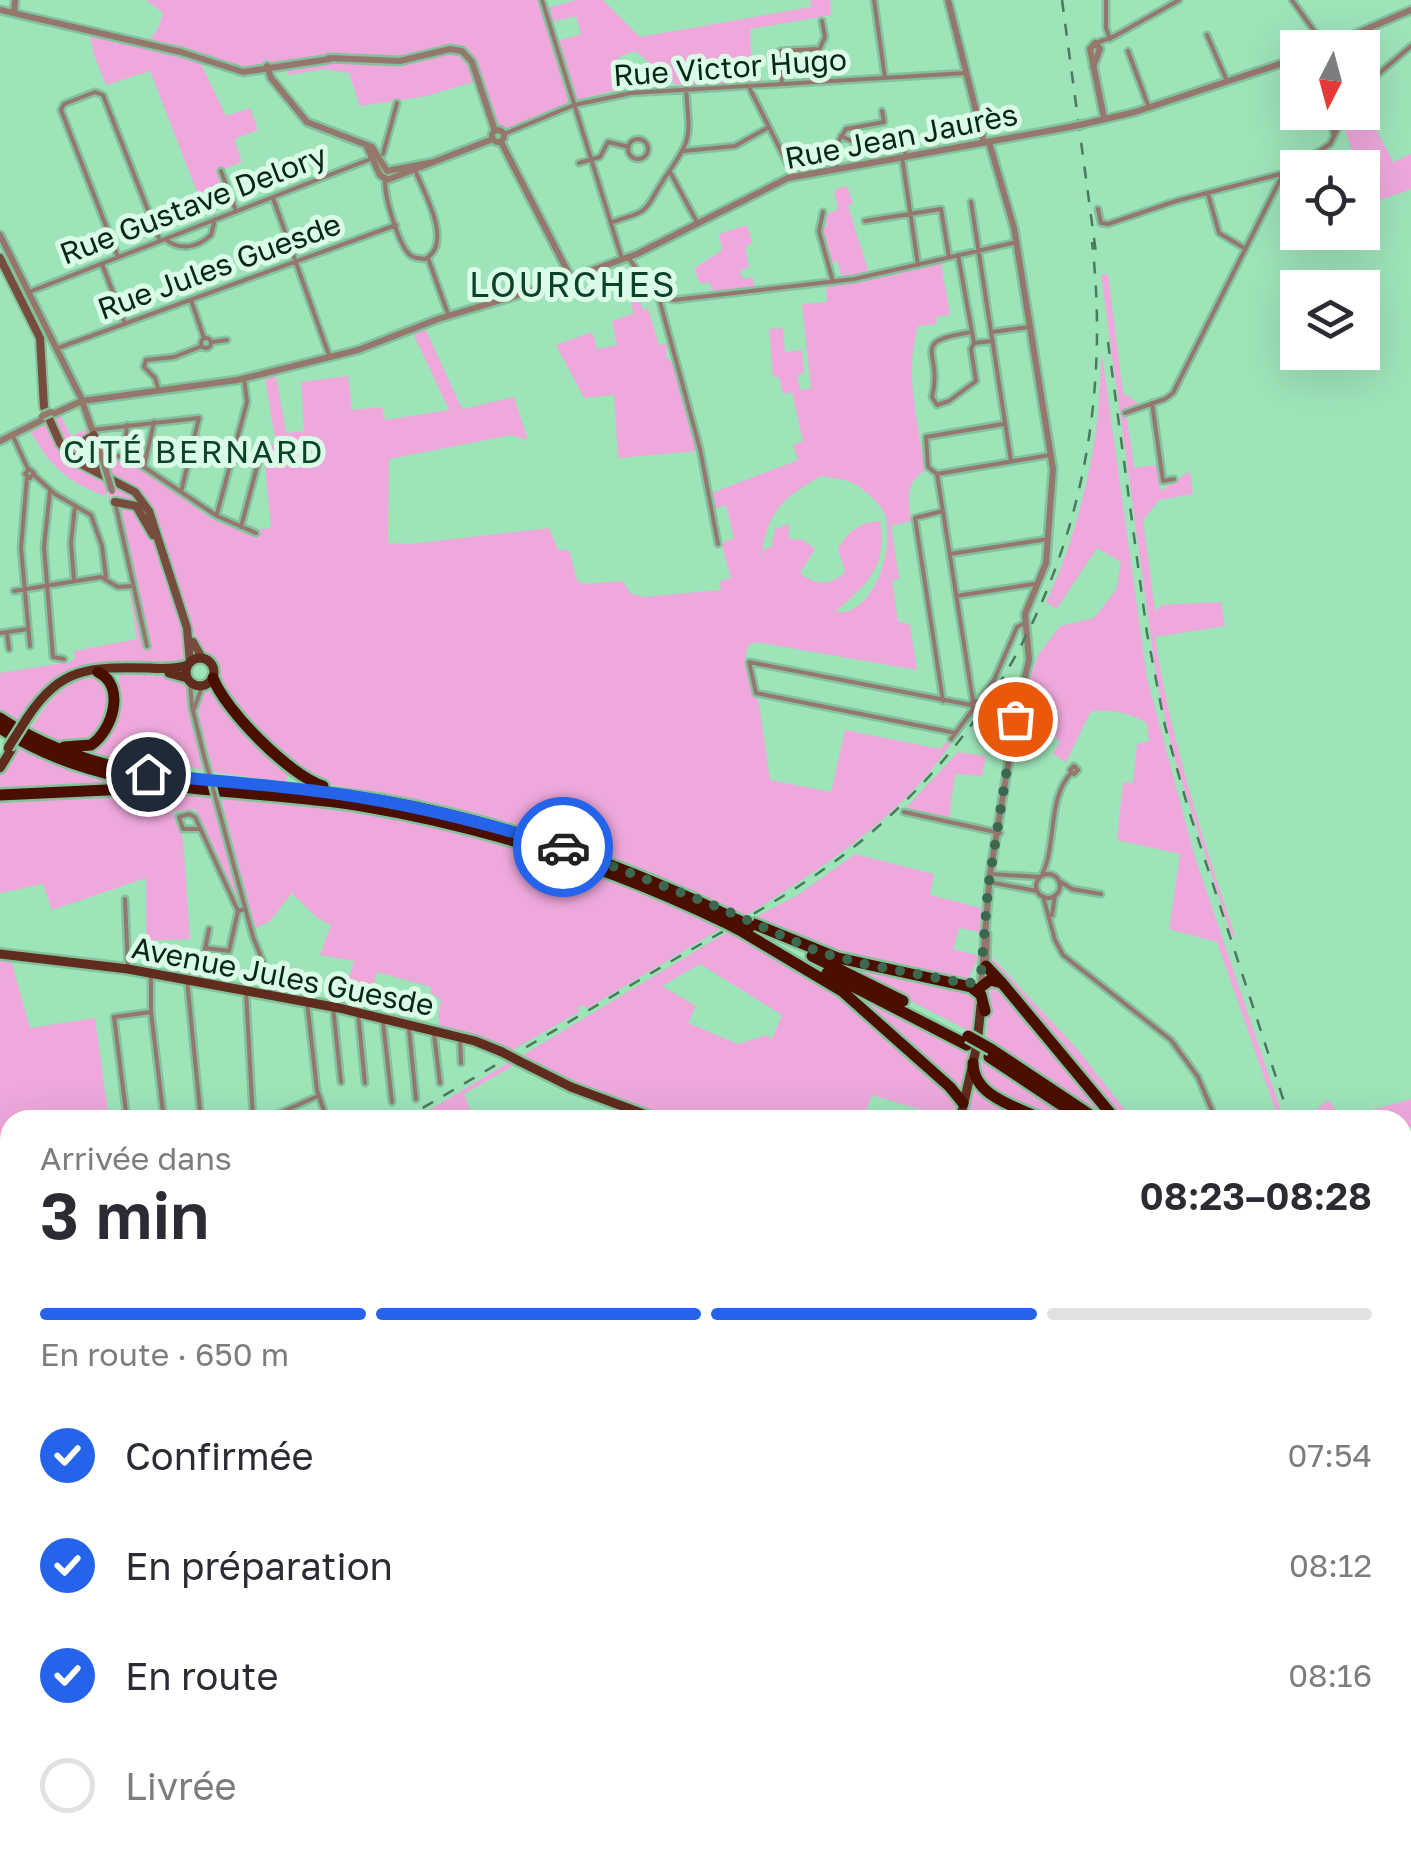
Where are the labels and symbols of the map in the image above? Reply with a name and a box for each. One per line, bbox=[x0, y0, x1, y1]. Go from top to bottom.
north arrow bbox=[1280, 30, 1380, 130]
street label: Rue Victor Hugo bbox=[612, 41, 848, 93]
street label: Rue Jean Jaurès bbox=[782, 96, 1020, 176]
street label: Rue Gustave Delory bbox=[55, 136, 332, 271]
street label: Rue Jules Guesde bbox=[92, 205, 346, 327]
district label: LOURCHES bbox=[469, 263, 677, 305]
district label: CITÉ BERNARD bbox=[63, 432, 325, 470]
pin bbox=[973, 677, 1058, 762]
pin bbox=[106, 732, 191, 817]
courier bbox=[513, 797, 613, 897]
street label: Avenue Jules Guesde bbox=[129, 929, 437, 1023]

